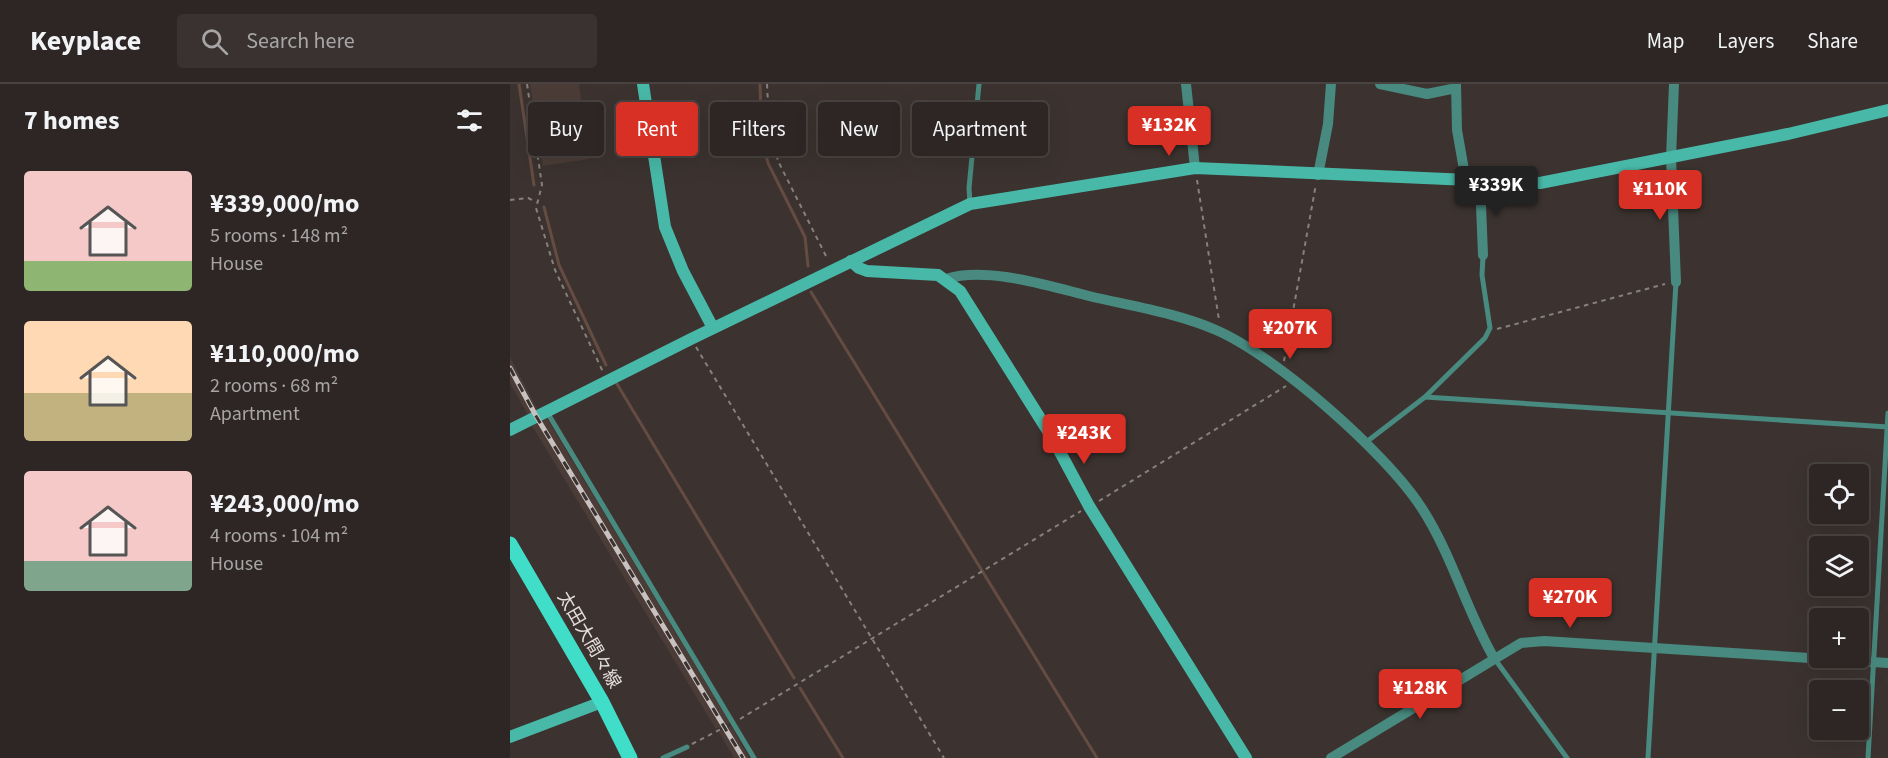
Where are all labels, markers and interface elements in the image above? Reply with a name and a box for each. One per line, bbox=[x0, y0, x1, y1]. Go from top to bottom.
search box bbox=[177, 14, 597, 68]
text: Keyplace bbox=[30, 21, 141, 61]
icon: search bbox=[198, 25, 231, 58]
text: Search here bbox=[246, 25, 355, 57]
text: Map bbox=[1647, 26, 1684, 56]
text: Layers bbox=[1717, 26, 1774, 56]
text: Share bbox=[1807, 26, 1858, 56]
text: 7 homes bbox=[24, 102, 119, 139]
chip: Buy bbox=[528, 102, 604, 156]
chip: Rent bbox=[616, 102, 698, 156]
chip: Filters bbox=[710, 102, 806, 156]
chip: New bbox=[818, 102, 900, 156]
chip: Apartment bbox=[912, 102, 1048, 156]
icon: filters bbox=[453, 104, 486, 137]
pin: ¥132K bbox=[1127, 106, 1211, 157]
text: ¥132K bbox=[1142, 111, 1196, 139]
pin: ¥339K bbox=[1454, 166, 1538, 217]
pin: ¥110K bbox=[1618, 170, 1702, 221]
text: ¥339K bbox=[1469, 171, 1523, 199]
text: ¥110K bbox=[1633, 175, 1687, 203]
text: ¥339,000/mo bbox=[210, 185, 359, 222]
icon: home bbox=[72, 195, 144, 267]
text: 5 rooms · 148 m² bbox=[210, 222, 348, 250]
text: House bbox=[210, 250, 263, 278]
pin: ¥207K bbox=[1248, 309, 1332, 360]
text: ¥207K bbox=[1263, 314, 1317, 342]
text: ¥110,000/mo bbox=[210, 335, 359, 372]
icon: home bbox=[72, 345, 144, 417]
text: 2 rooms · 68 m² bbox=[210, 372, 338, 400]
text: Apartment bbox=[210, 400, 300, 428]
pin: ¥243K bbox=[1042, 414, 1126, 465]
text: ¥243K bbox=[1057, 419, 1111, 447]
map controls bbox=[1809, 464, 1869, 740]
button: locate bbox=[1809, 464, 1869, 524]
text: ¥243,000/mo bbox=[210, 485, 359, 522]
icon: home bbox=[72, 495, 144, 567]
text: 4 rooms · 104 m² bbox=[210, 522, 348, 550]
button: layers bbox=[1809, 536, 1869, 596]
text: House bbox=[210, 550, 263, 578]
pin: ¥270K bbox=[1528, 578, 1612, 629]
text: ¥270K bbox=[1543, 583, 1597, 611]
street label: 太田大間々線 bbox=[551, 587, 627, 693]
button: + bbox=[1809, 608, 1869, 668]
pin: ¥128K bbox=[1378, 669, 1462, 720]
text: ¥128K bbox=[1393, 674, 1447, 702]
button: − bbox=[1809, 680, 1869, 740]

